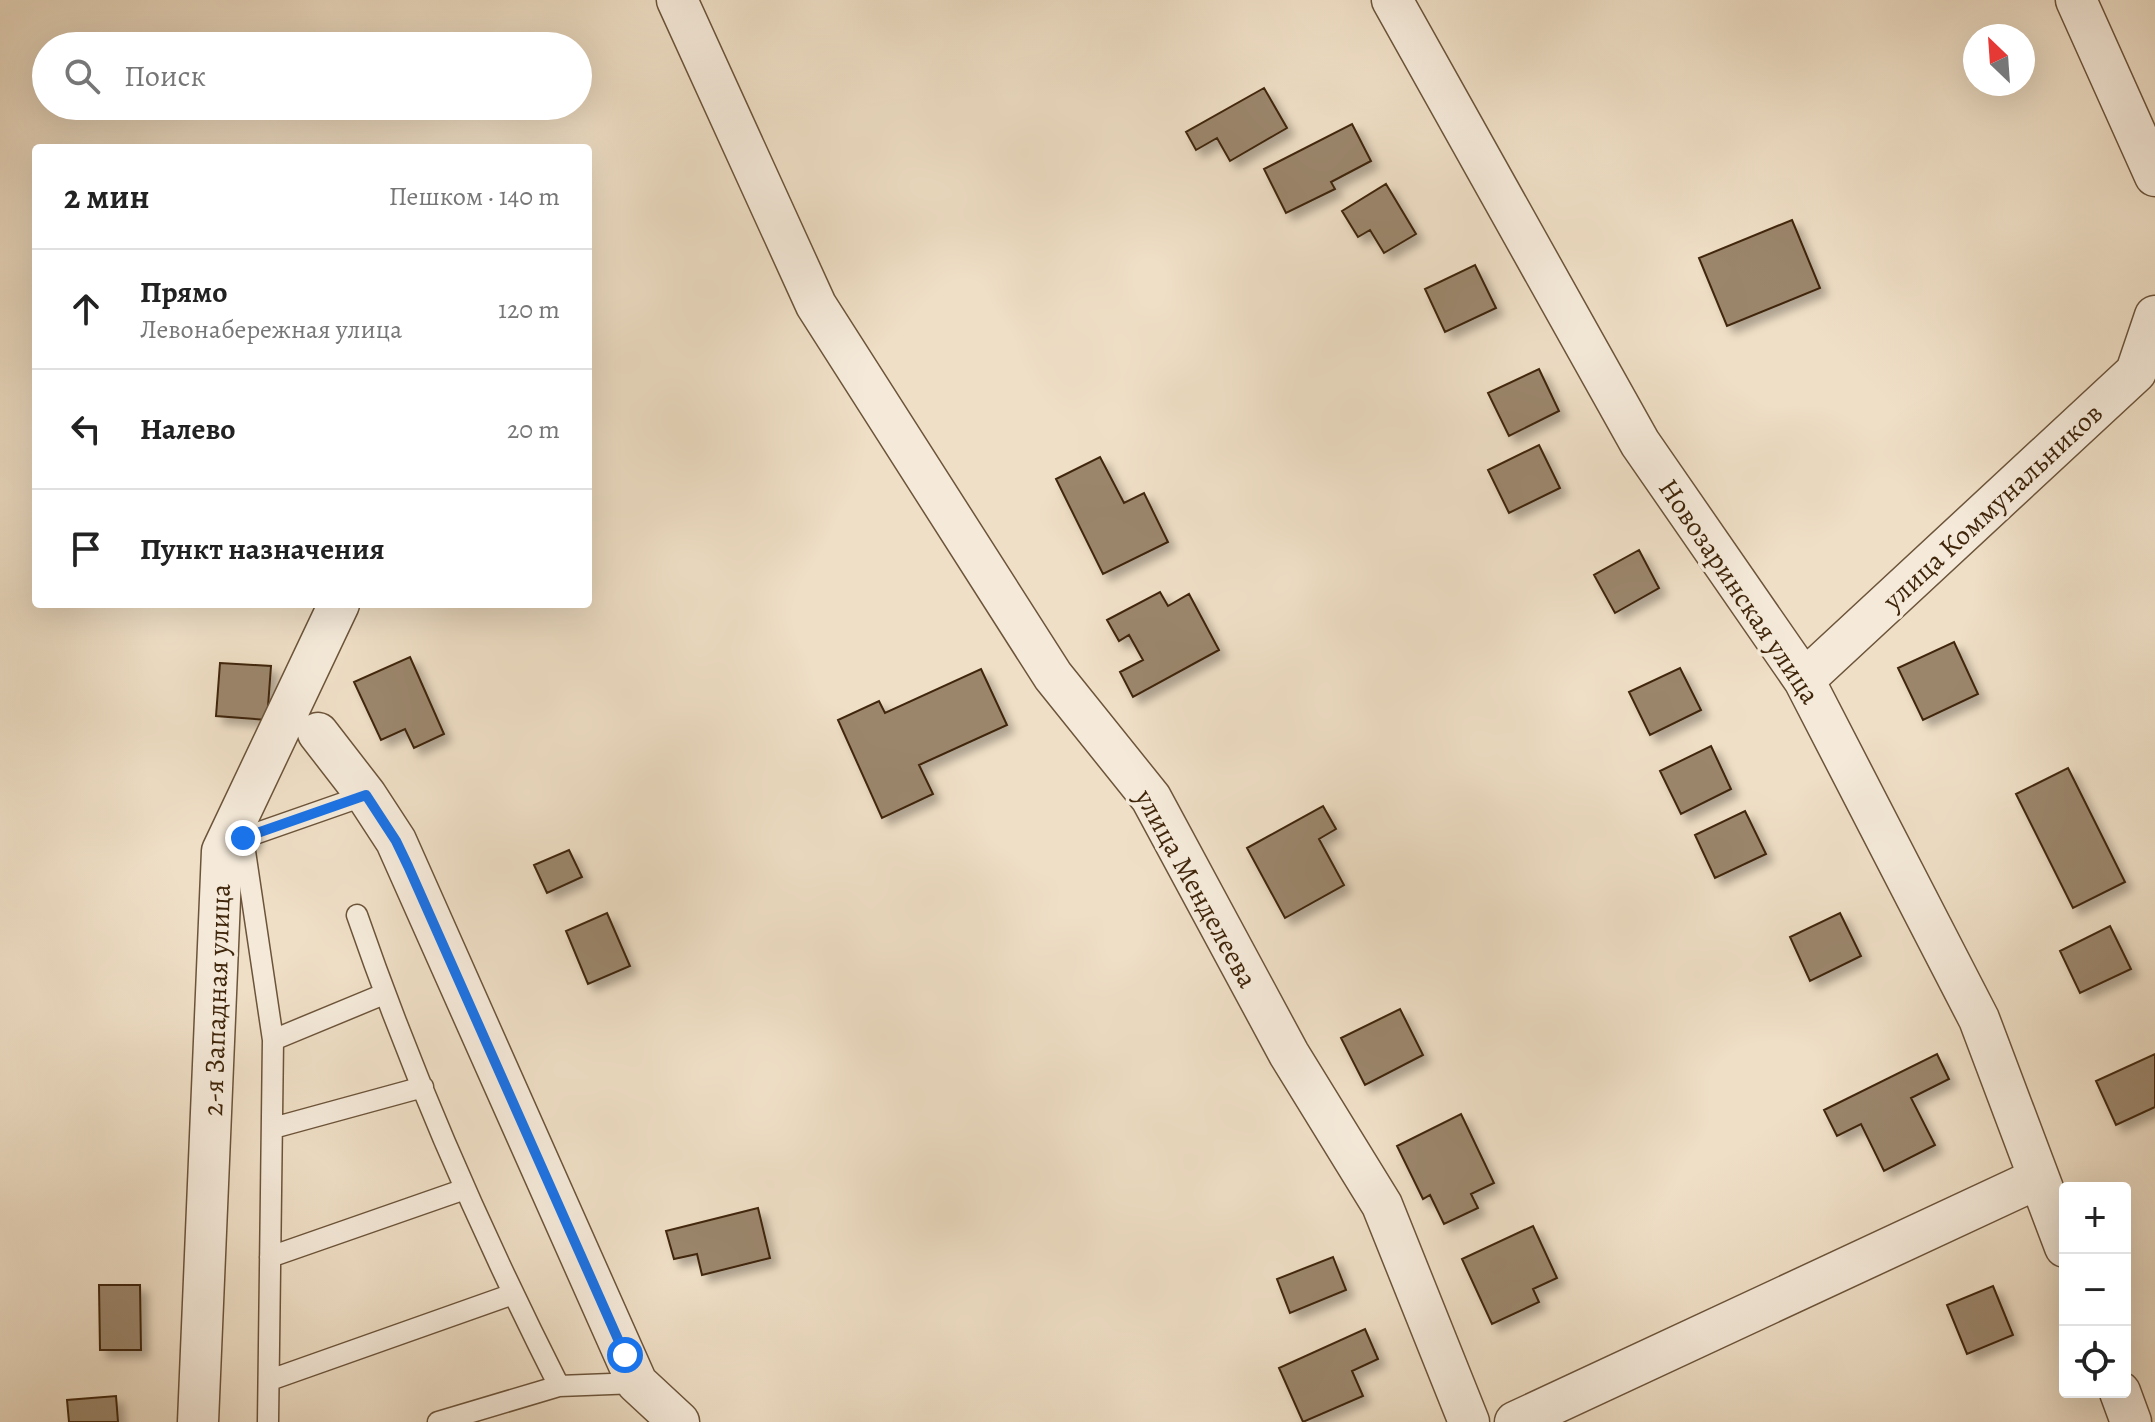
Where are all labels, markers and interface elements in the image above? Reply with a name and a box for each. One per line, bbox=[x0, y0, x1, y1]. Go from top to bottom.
north arrow bbox=[1963, 24, 2035, 96]
search box bbox=[32, 32, 592, 120]
icon: search bbox=[60, 54, 104, 98]
text: Поиск bbox=[124, 56, 206, 96]
text: 2 мин bbox=[64, 173, 150, 220]
text: Пешком · 140 m bbox=[389, 179, 560, 214]
text: Прямо bbox=[140, 272, 227, 312]
icon: ahead bbox=[64, 287, 108, 331]
text: 120 m bbox=[498, 292, 560, 327]
text: Левонабережная улица bbox=[140, 312, 402, 347]
street label: улица Коммунальников bbox=[1874, 395, 2111, 619]
icon: left bbox=[64, 407, 108, 451]
text: Налево bbox=[140, 409, 235, 449]
text: 20 m bbox=[507, 412, 560, 447]
street label: Новозаринская улица bbox=[1650, 471, 1829, 712]
icon: arrive bbox=[64, 527, 108, 571]
text: Пункт назначения bbox=[140, 529, 385, 569]
street label: улица Менделеева bbox=[1125, 782, 1266, 995]
route end bbox=[225, 820, 261, 856]
street label: 2-я Западная улица bbox=[194, 883, 240, 1117]
map controls bbox=[2059, 1182, 2131, 1398]
button: + bbox=[2059, 1182, 2131, 1254]
button: − bbox=[2059, 1254, 2131, 1326]
button: locate bbox=[2059, 1326, 2131, 1398]
route start bbox=[607, 1337, 643, 1373]

